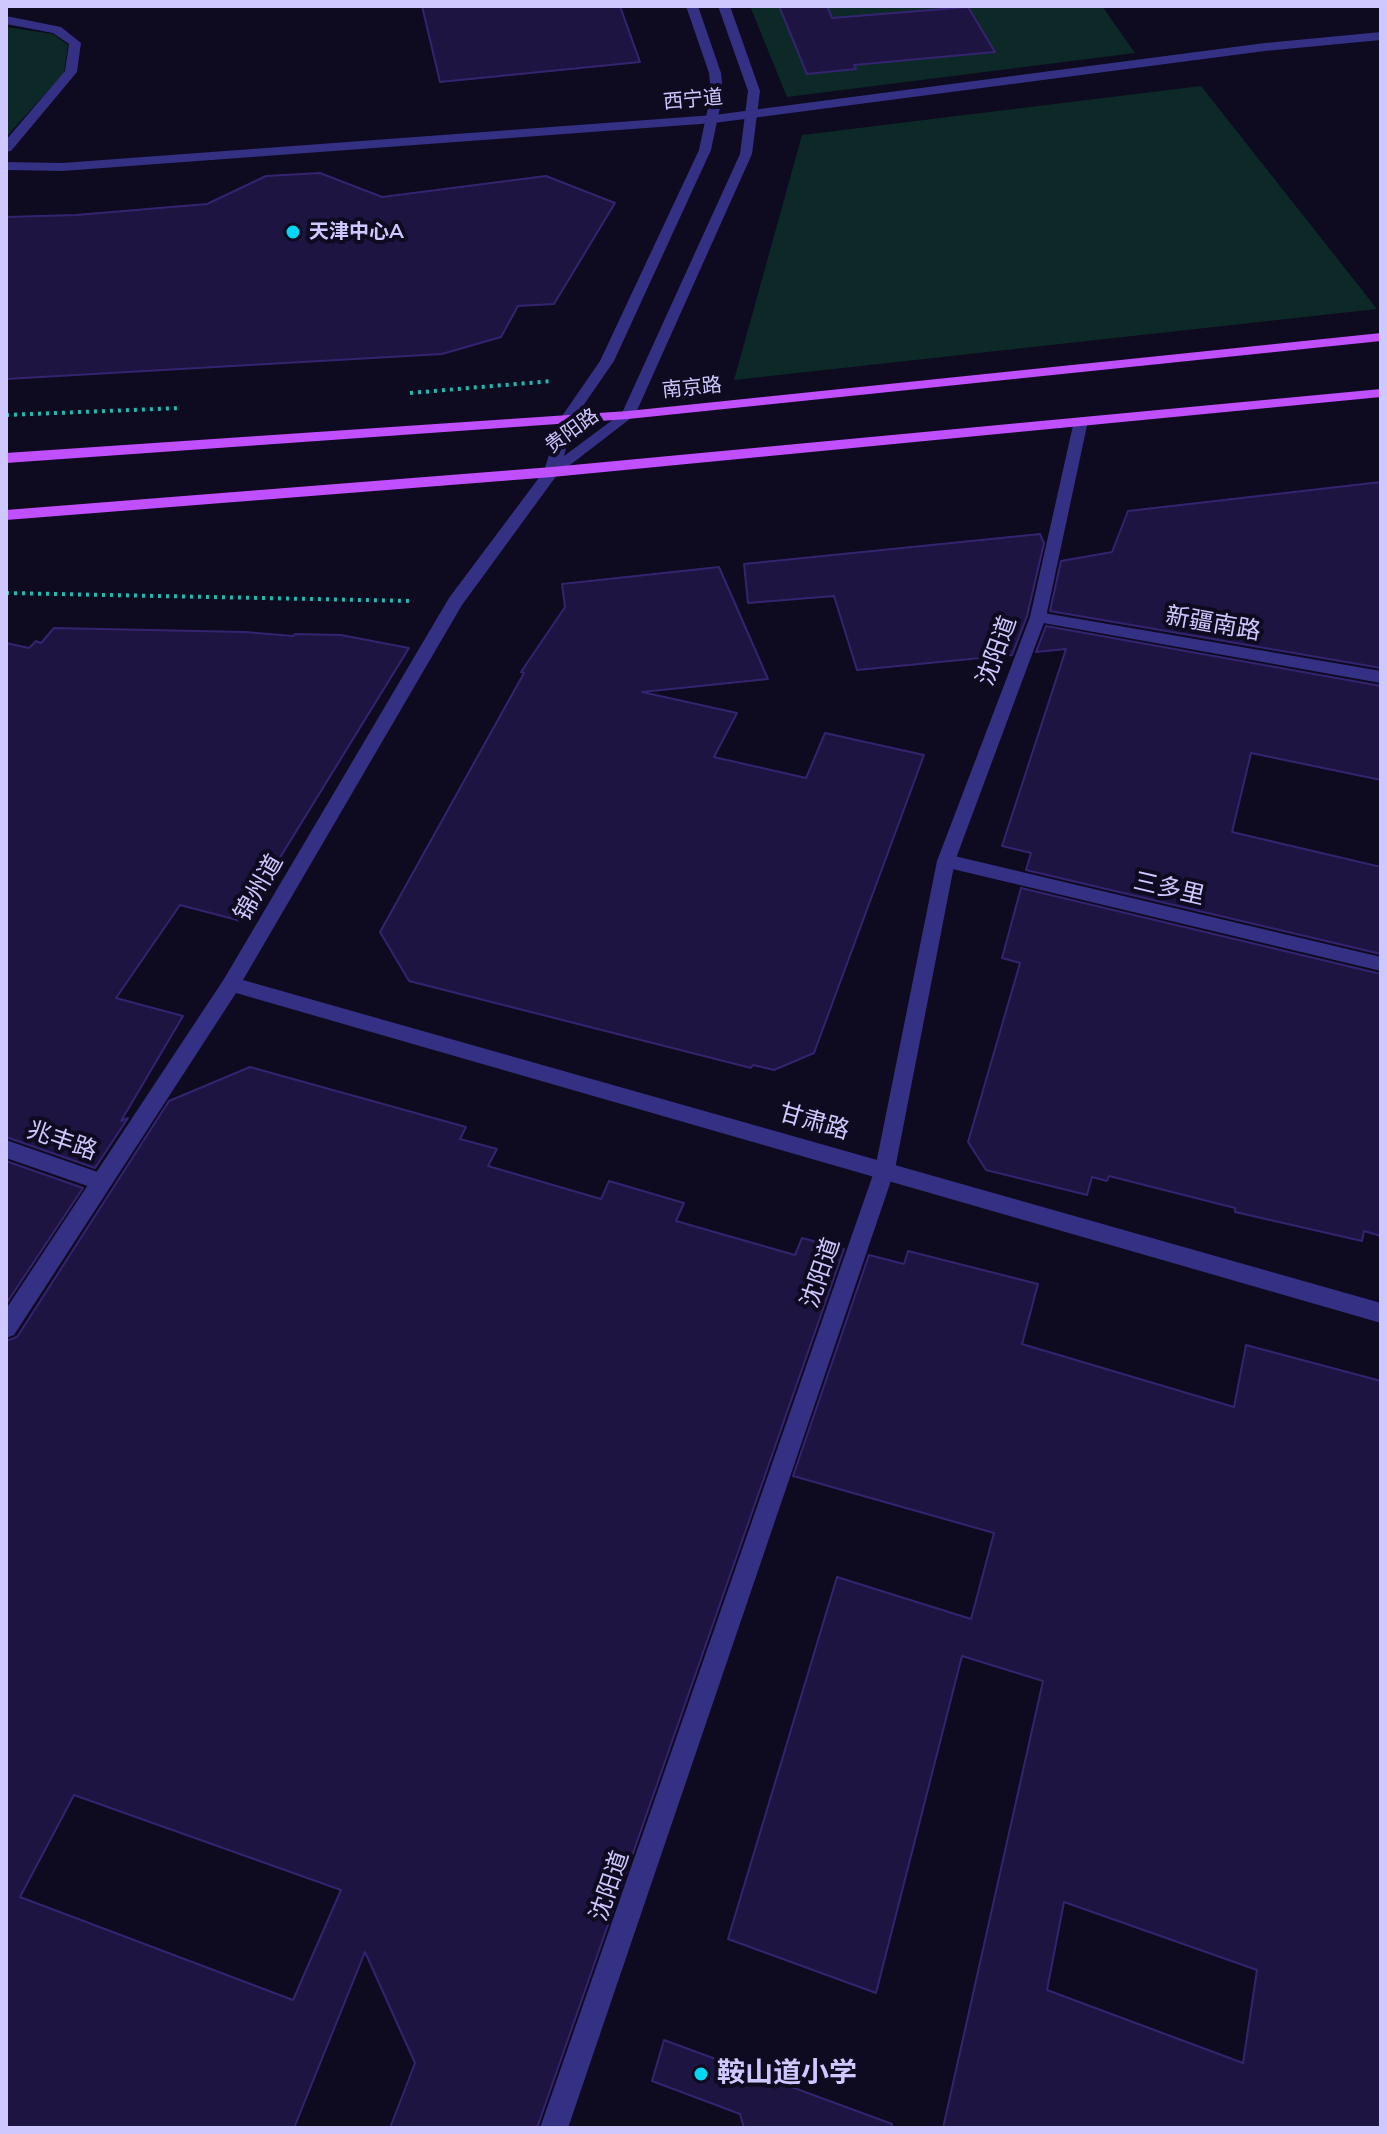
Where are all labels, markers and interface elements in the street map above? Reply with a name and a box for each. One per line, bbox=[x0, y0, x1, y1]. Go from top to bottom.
street label: 西宁道 bbox=[662, 85, 724, 115]
place label: 天津中心A bbox=[309, 220, 404, 244]
marker: 天津中心A bbox=[284, 223, 302, 241]
street label: 南京路 bbox=[661, 373, 723, 403]
street label: 贵阳路 bbox=[541, 404, 603, 458]
street label: 新疆南路 bbox=[1163, 601, 1263, 647]
street label: 沈阳道 bbox=[971, 612, 1023, 690]
street label: 锦州道 bbox=[229, 850, 289, 926]
street label: 三多里 bbox=[1131, 867, 1207, 911]
street label: 甘肃路 bbox=[775, 1098, 853, 1146]
street label: 兆丰路 bbox=[23, 1116, 101, 1166]
street label: 沈阳道 bbox=[796, 1234, 846, 1312]
street label: 沈阳道 bbox=[585, 1847, 635, 1925]
place label: 鞍山道小学 bbox=[717, 2057, 857, 2091]
marker: 鞍山道小学 bbox=[692, 2065, 710, 2083]

